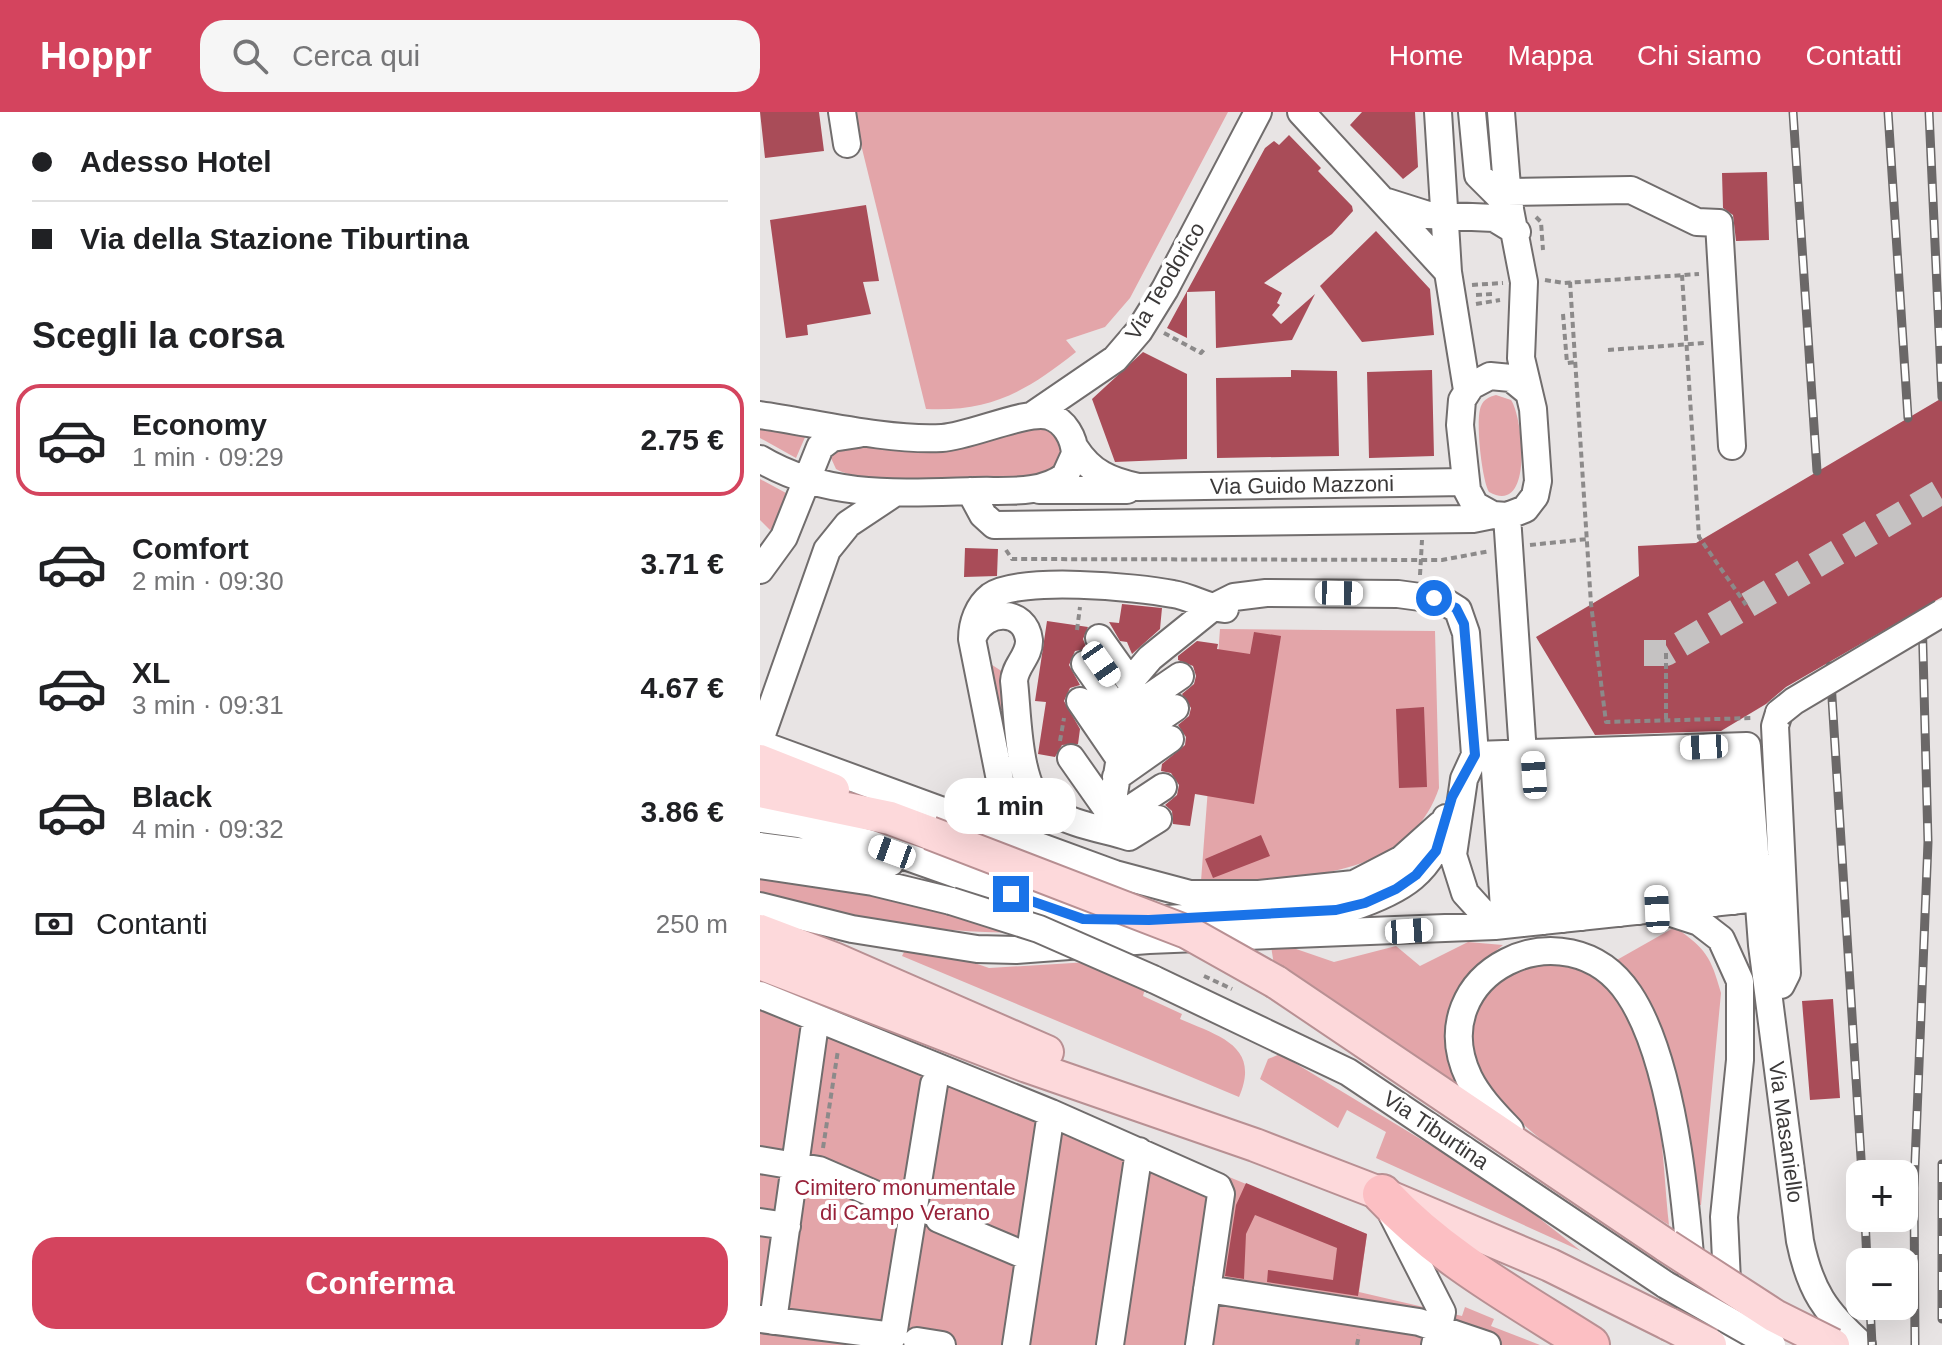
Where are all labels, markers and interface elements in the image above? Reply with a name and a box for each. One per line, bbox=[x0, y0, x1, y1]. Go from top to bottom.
search box bbox=[200, 20, 760, 92]
icon: search bbox=[228, 34, 272, 78]
text: Hoppr bbox=[40, 35, 152, 77]
text: Cerca qui bbox=[292, 39, 420, 72]
text: Home bbox=[1389, 40, 1463, 71]
text: Mappa bbox=[1507, 40, 1593, 71]
text: Chi siamo bbox=[1637, 40, 1762, 71]
text: Contatti bbox=[1806, 40, 1902, 71]
text: Adesso Hotel bbox=[80, 145, 272, 178]
street label: Via Teodorico bbox=[1120, 218, 1210, 344]
text: Via della Stazione Tiburtina bbox=[80, 222, 469, 255]
text: Scegli la corsa bbox=[32, 315, 284, 356]
icon: car bbox=[36, 404, 108, 476]
text: Economy bbox=[132, 408, 267, 441]
text: 2.75 € bbox=[641, 423, 724, 456]
text: 1 min · 09:29 bbox=[132, 442, 284, 472]
street label: Via Guido Mazzoni bbox=[1210, 471, 1394, 499]
icon: car bbox=[36, 528, 108, 600]
text: Comfort bbox=[132, 532, 249, 565]
text: 3.71 € bbox=[641, 547, 724, 580]
text: 2 min · 09:30 bbox=[132, 566, 284, 596]
route start bbox=[1416, 580, 1452, 616]
car bbox=[1315, 581, 1363, 605]
car bbox=[1077, 637, 1125, 691]
icon: car bbox=[36, 652, 108, 724]
text: XL bbox=[132, 656, 170, 689]
text: 4.67 € bbox=[641, 671, 724, 704]
text: 3 min · 09:31 bbox=[132, 690, 284, 720]
car bbox=[1679, 734, 1729, 760]
car bbox=[1520, 750, 1548, 800]
icon: car bbox=[36, 776, 108, 848]
callout: 1 min bbox=[945, 778, 1077, 834]
text: Black bbox=[132, 780, 212, 813]
text: 1 min bbox=[976, 791, 1044, 821]
text: 3.86 € bbox=[641, 795, 724, 828]
text: 4 min · 09:32 bbox=[132, 814, 284, 844]
car bbox=[865, 833, 919, 871]
route end bbox=[993, 876, 1029, 912]
car bbox=[1644, 884, 1670, 934]
icon: cash bbox=[32, 902, 76, 946]
text: Contanti bbox=[96, 907, 208, 940]
text: 250 m bbox=[656, 909, 728, 939]
car bbox=[1384, 917, 1434, 945]
street label: Via Masaniello bbox=[1764, 1060, 1808, 1204]
street label: Via Tiburtina bbox=[1378, 1086, 1494, 1175]
map controls bbox=[1846, 1160, 1918, 1320]
button: + bbox=[1846, 1160, 1918, 1232]
park label: Cimitero monumentale di Campo Verano bbox=[794, 1175, 1016, 1225]
button: Conferma bbox=[32, 1237, 728, 1329]
button: − bbox=[1846, 1248, 1918, 1320]

